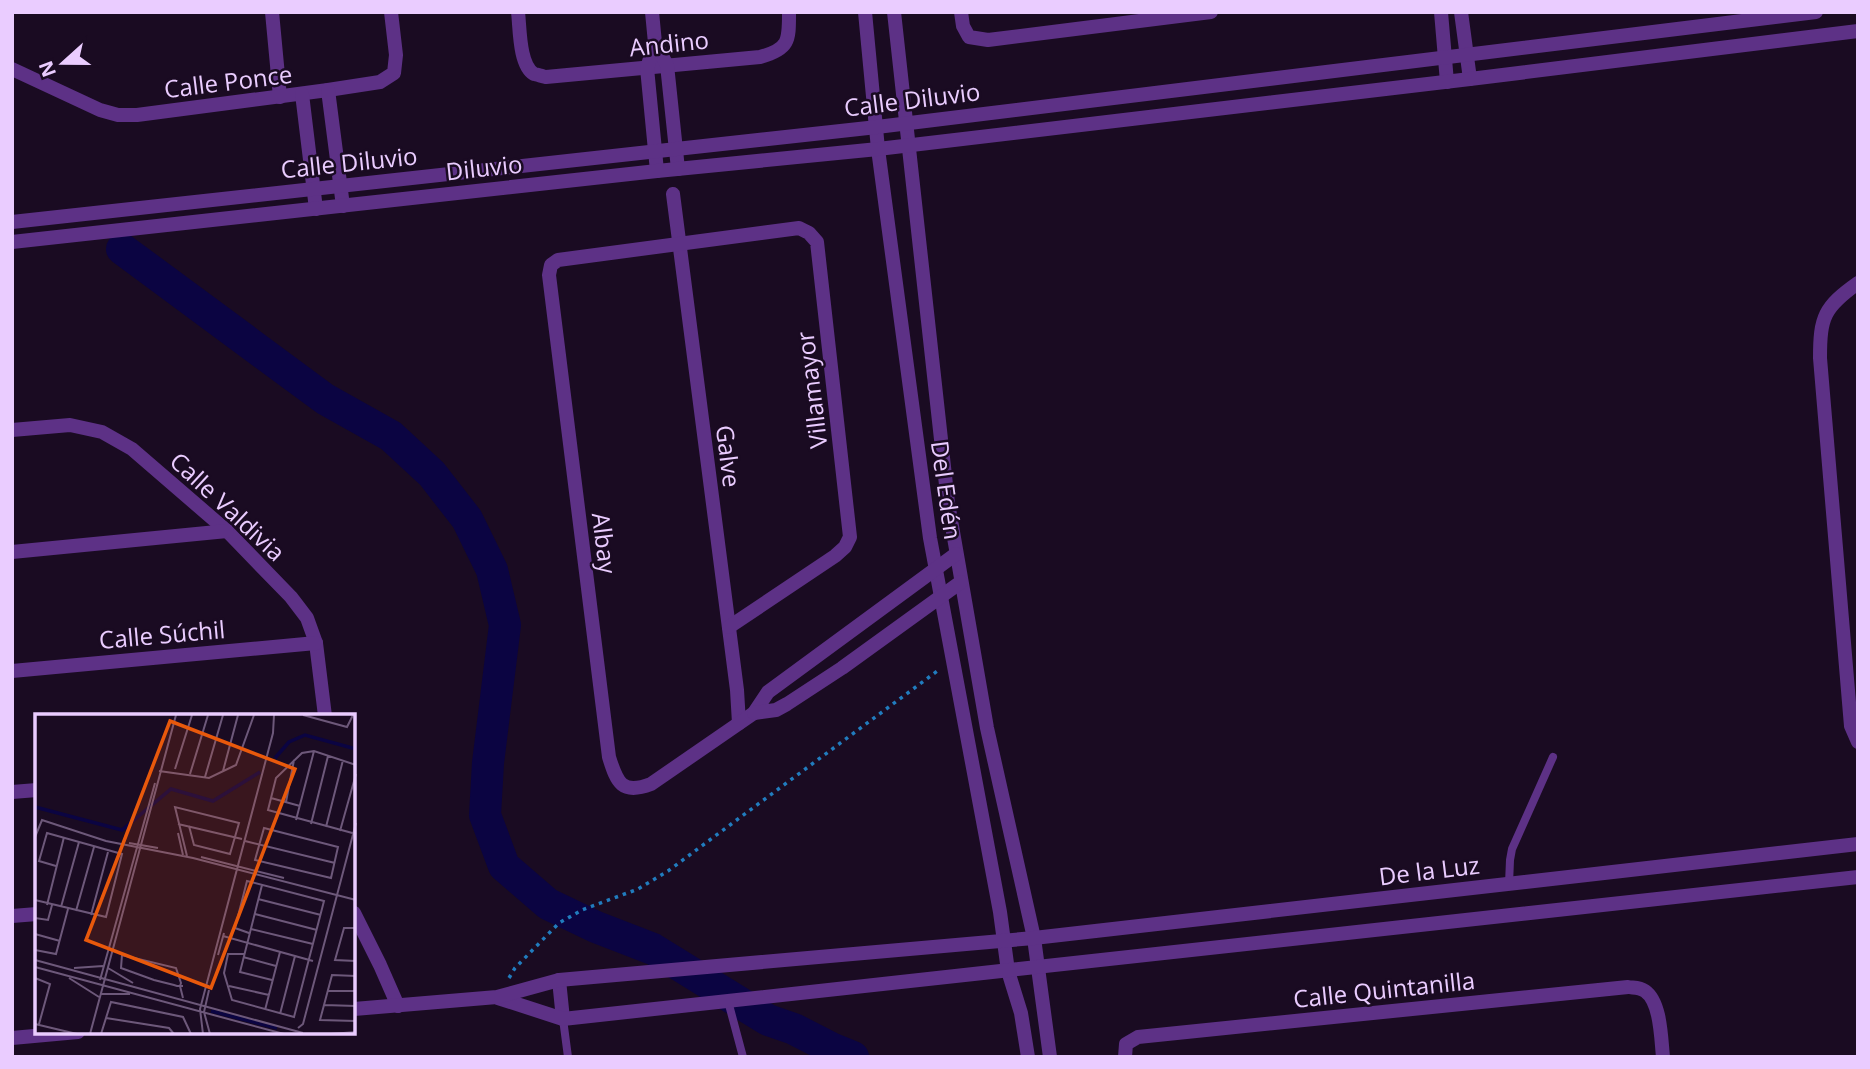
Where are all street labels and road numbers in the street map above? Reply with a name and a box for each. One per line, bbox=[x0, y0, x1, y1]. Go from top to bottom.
street label: Andino bbox=[628, 22, 710, 64]
street label: Calle Ponce bbox=[162, 57, 294, 105]
street label: Calle Diluvio bbox=[842, 74, 982, 124]
street label: Calle Diluvio bbox=[279, 138, 419, 186]
street label: Diluvio bbox=[444, 147, 524, 187]
street label: Villamayor bbox=[787, 329, 835, 450]
street label: Galve bbox=[709, 423, 749, 489]
street label: Del Edén bbox=[924, 438, 970, 542]
street label: Calle Valdivia bbox=[163, 444, 293, 568]
street label: Albay bbox=[585, 511, 625, 576]
street label: Calle Súchil bbox=[98, 612, 226, 656]
street label: De la Luz bbox=[1377, 847, 1481, 893]
street label: Calle Quintanilla bbox=[1291, 963, 1477, 1015]

